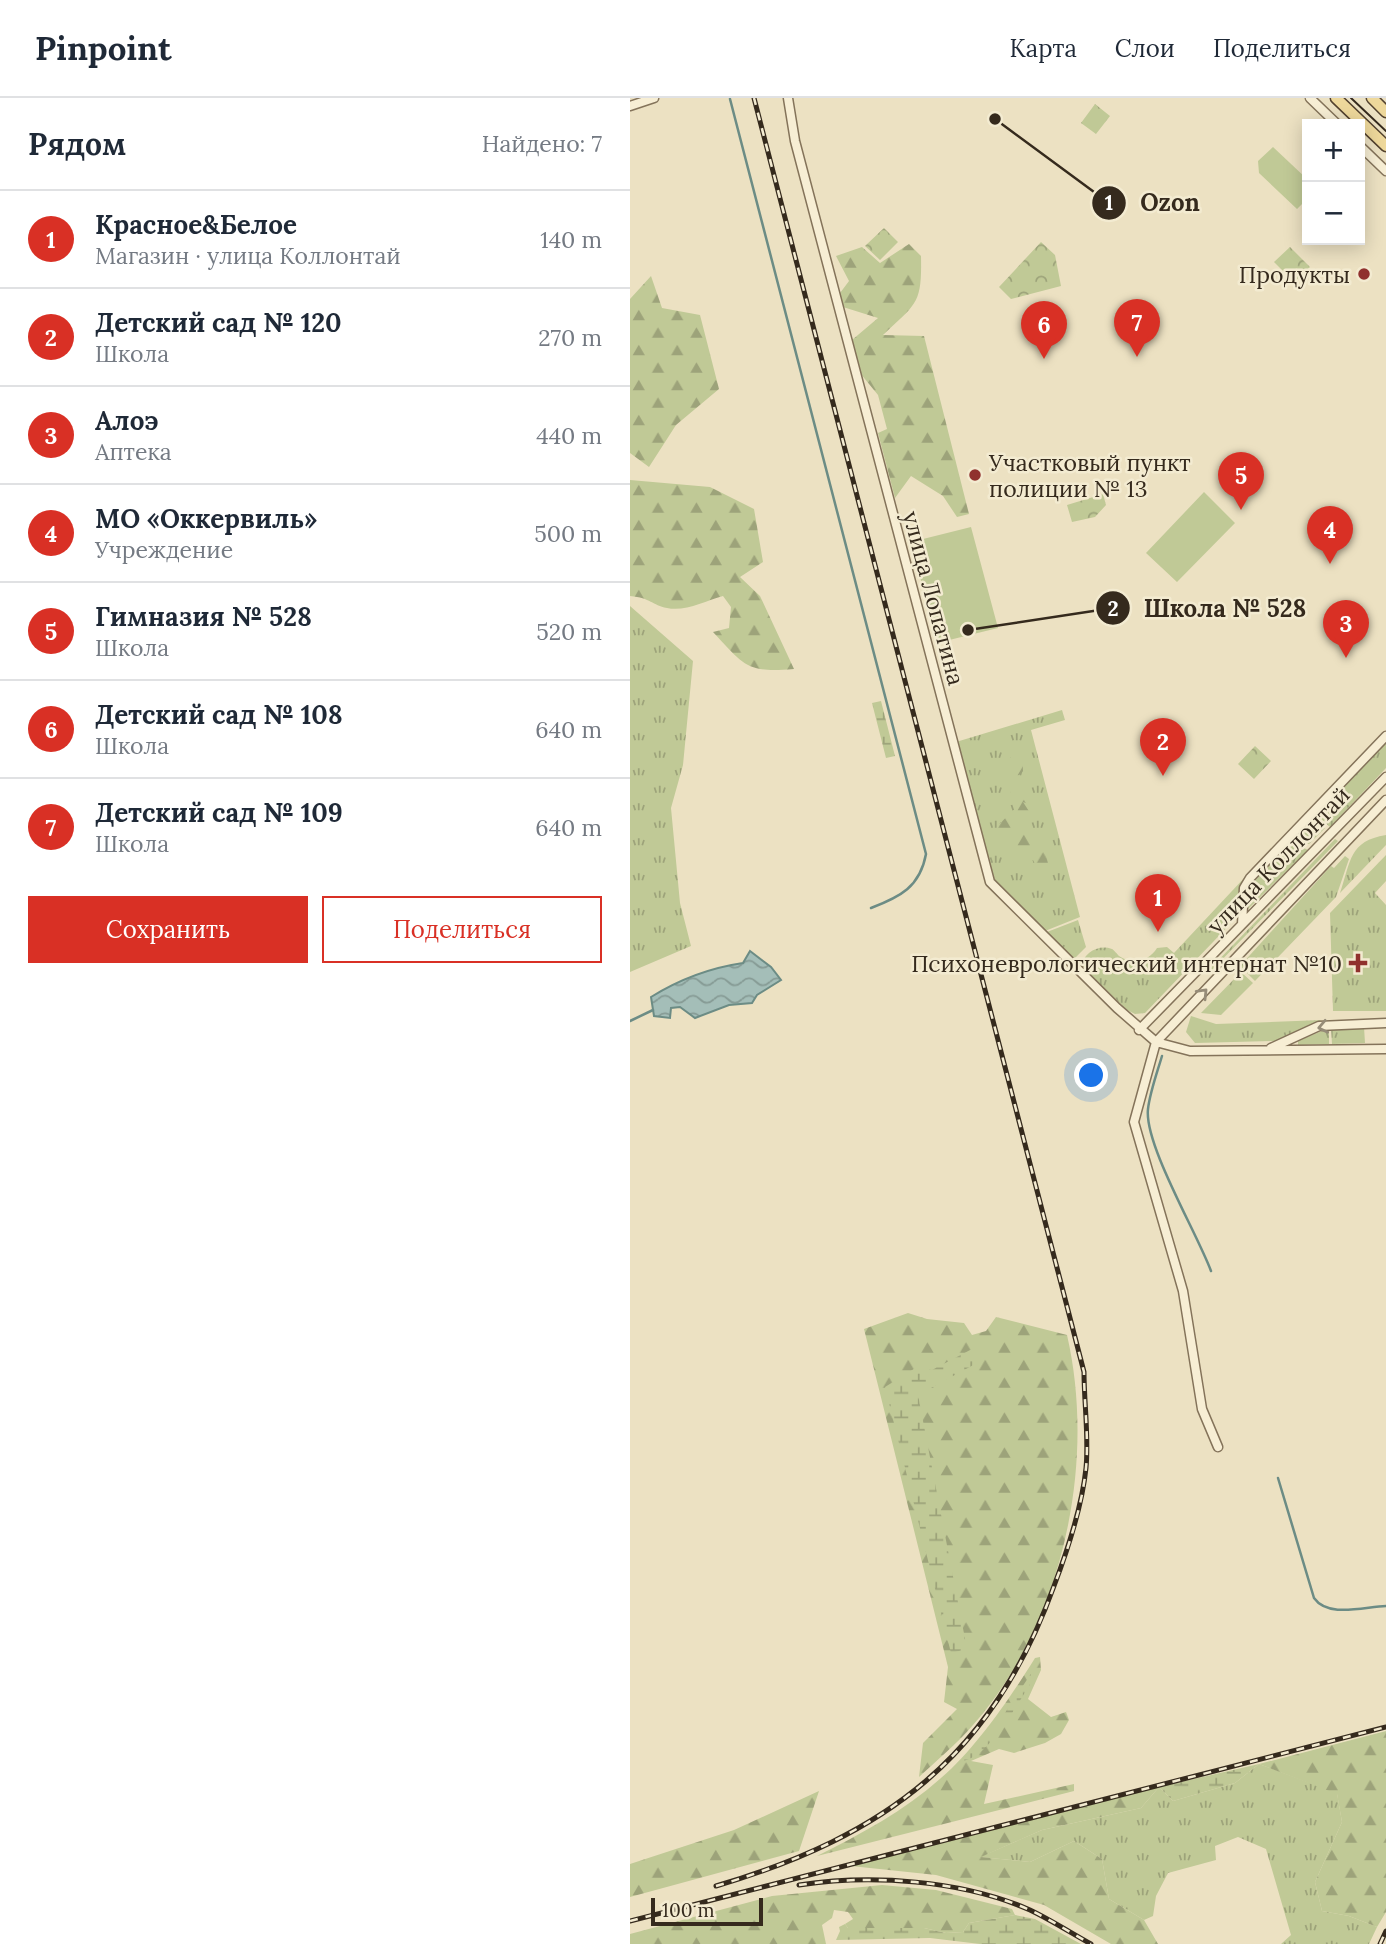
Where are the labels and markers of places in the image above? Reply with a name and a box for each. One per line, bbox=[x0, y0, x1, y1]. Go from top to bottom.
callout: Ozon bbox=[1091, 180, 1214, 225]
place label: Продукты bbox=[1239, 260, 1350, 289]
marker: Продукты bbox=[1356, 266, 1372, 282]
pin: 7 bbox=[1114, 299, 1160, 357]
pin: 6 bbox=[1021, 301, 1067, 359]
place label: Участковый пункт полиции № 13 bbox=[988, 448, 1191, 503]
pin: 5 bbox=[1218, 452, 1264, 510]
marker: Участковый пункт полиции № 13 bbox=[967, 467, 983, 483]
pin: 4 bbox=[1307, 506, 1353, 564]
callout: Школа № 528 bbox=[1095, 586, 1321, 631]
pin: 3 bbox=[1323, 600, 1369, 658]
pin: 2 bbox=[1140, 718, 1186, 776]
pin: 1 bbox=[1135, 874, 1181, 932]
place label: Психоневрологический интернат №10 bbox=[911, 949, 1342, 978]
marker: Психоневрологический интернат №10 bbox=[1348, 953, 1368, 973]

